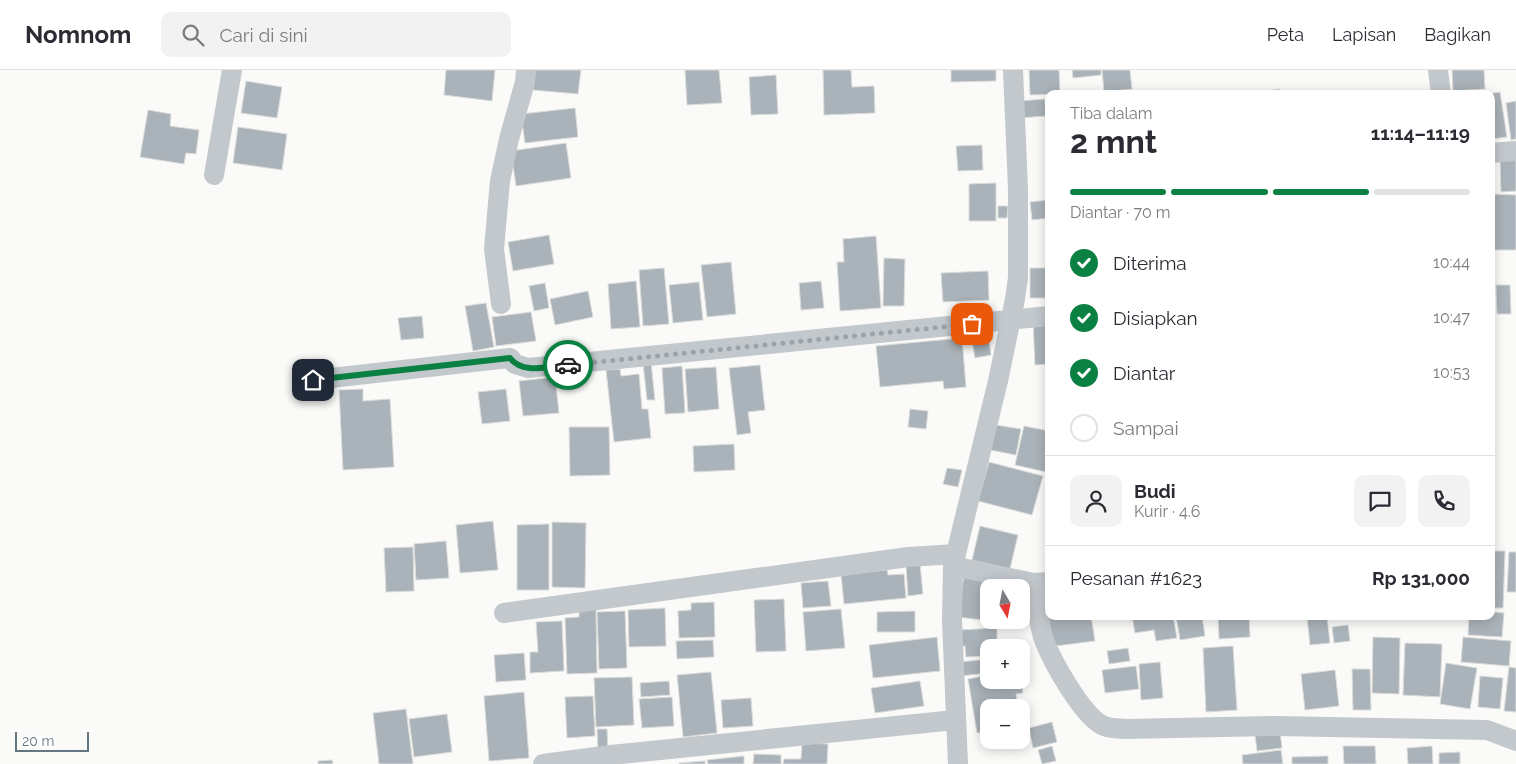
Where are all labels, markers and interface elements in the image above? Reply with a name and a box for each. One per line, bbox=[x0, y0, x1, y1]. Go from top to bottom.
search box bbox=[161, 12, 511, 57]
text: Nomnom bbox=[25, 20, 131, 49]
icon: search bbox=[179, 21, 207, 49]
text: Cari di sini bbox=[219, 24, 308, 46]
text: Peta bbox=[1267, 24, 1304, 45]
text: Lapisan bbox=[1332, 24, 1396, 45]
text: Bagikan bbox=[1424, 24, 1491, 45]
text: Tiba dalam bbox=[1070, 104, 1152, 123]
text: 11:14–11:19 bbox=[1371, 122, 1470, 144]
text: 2 mnt bbox=[1070, 123, 1157, 160]
text: Diantar · 70 m bbox=[1070, 203, 1170, 222]
icon: check bbox=[1070, 249, 1098, 277]
text: Diterima bbox=[1113, 252, 1187, 274]
text: 10:44 bbox=[1433, 253, 1470, 272]
pin bbox=[951, 303, 993, 345]
icon: check bbox=[1070, 304, 1098, 332]
text: Disiapkan bbox=[1113, 307, 1198, 329]
text: 10:47 bbox=[1433, 308, 1470, 327]
icon: bag bbox=[958, 310, 986, 338]
courier bbox=[543, 340, 593, 390]
icon: car bbox=[554, 351, 582, 379]
pin bbox=[292, 359, 334, 401]
icon: check bbox=[1070, 359, 1098, 387]
text: Diantar bbox=[1113, 362, 1175, 384]
text: 10:53 bbox=[1433, 363, 1470, 382]
icon: home bbox=[299, 366, 327, 394]
text: Sampai bbox=[1113, 417, 1179, 439]
button: person bbox=[1070, 475, 1122, 527]
button: chat bbox=[1354, 475, 1406, 527]
button: phone bbox=[1418, 475, 1470, 527]
text: Budi bbox=[1134, 480, 1176, 502]
text: Kurir · 4.6 bbox=[1134, 502, 1200, 521]
text: Pesanan #1623 bbox=[1070, 567, 1202, 589]
text: Rp 131,000 bbox=[1372, 567, 1470, 589]
north arrow bbox=[980, 579, 1030, 629]
map controls bbox=[980, 579, 1030, 749]
button: + bbox=[980, 639, 1030, 689]
button: − bbox=[980, 699, 1030, 749]
scale bar bbox=[15, 729, 89, 752]
text: 20 m bbox=[22, 733, 54, 749]

